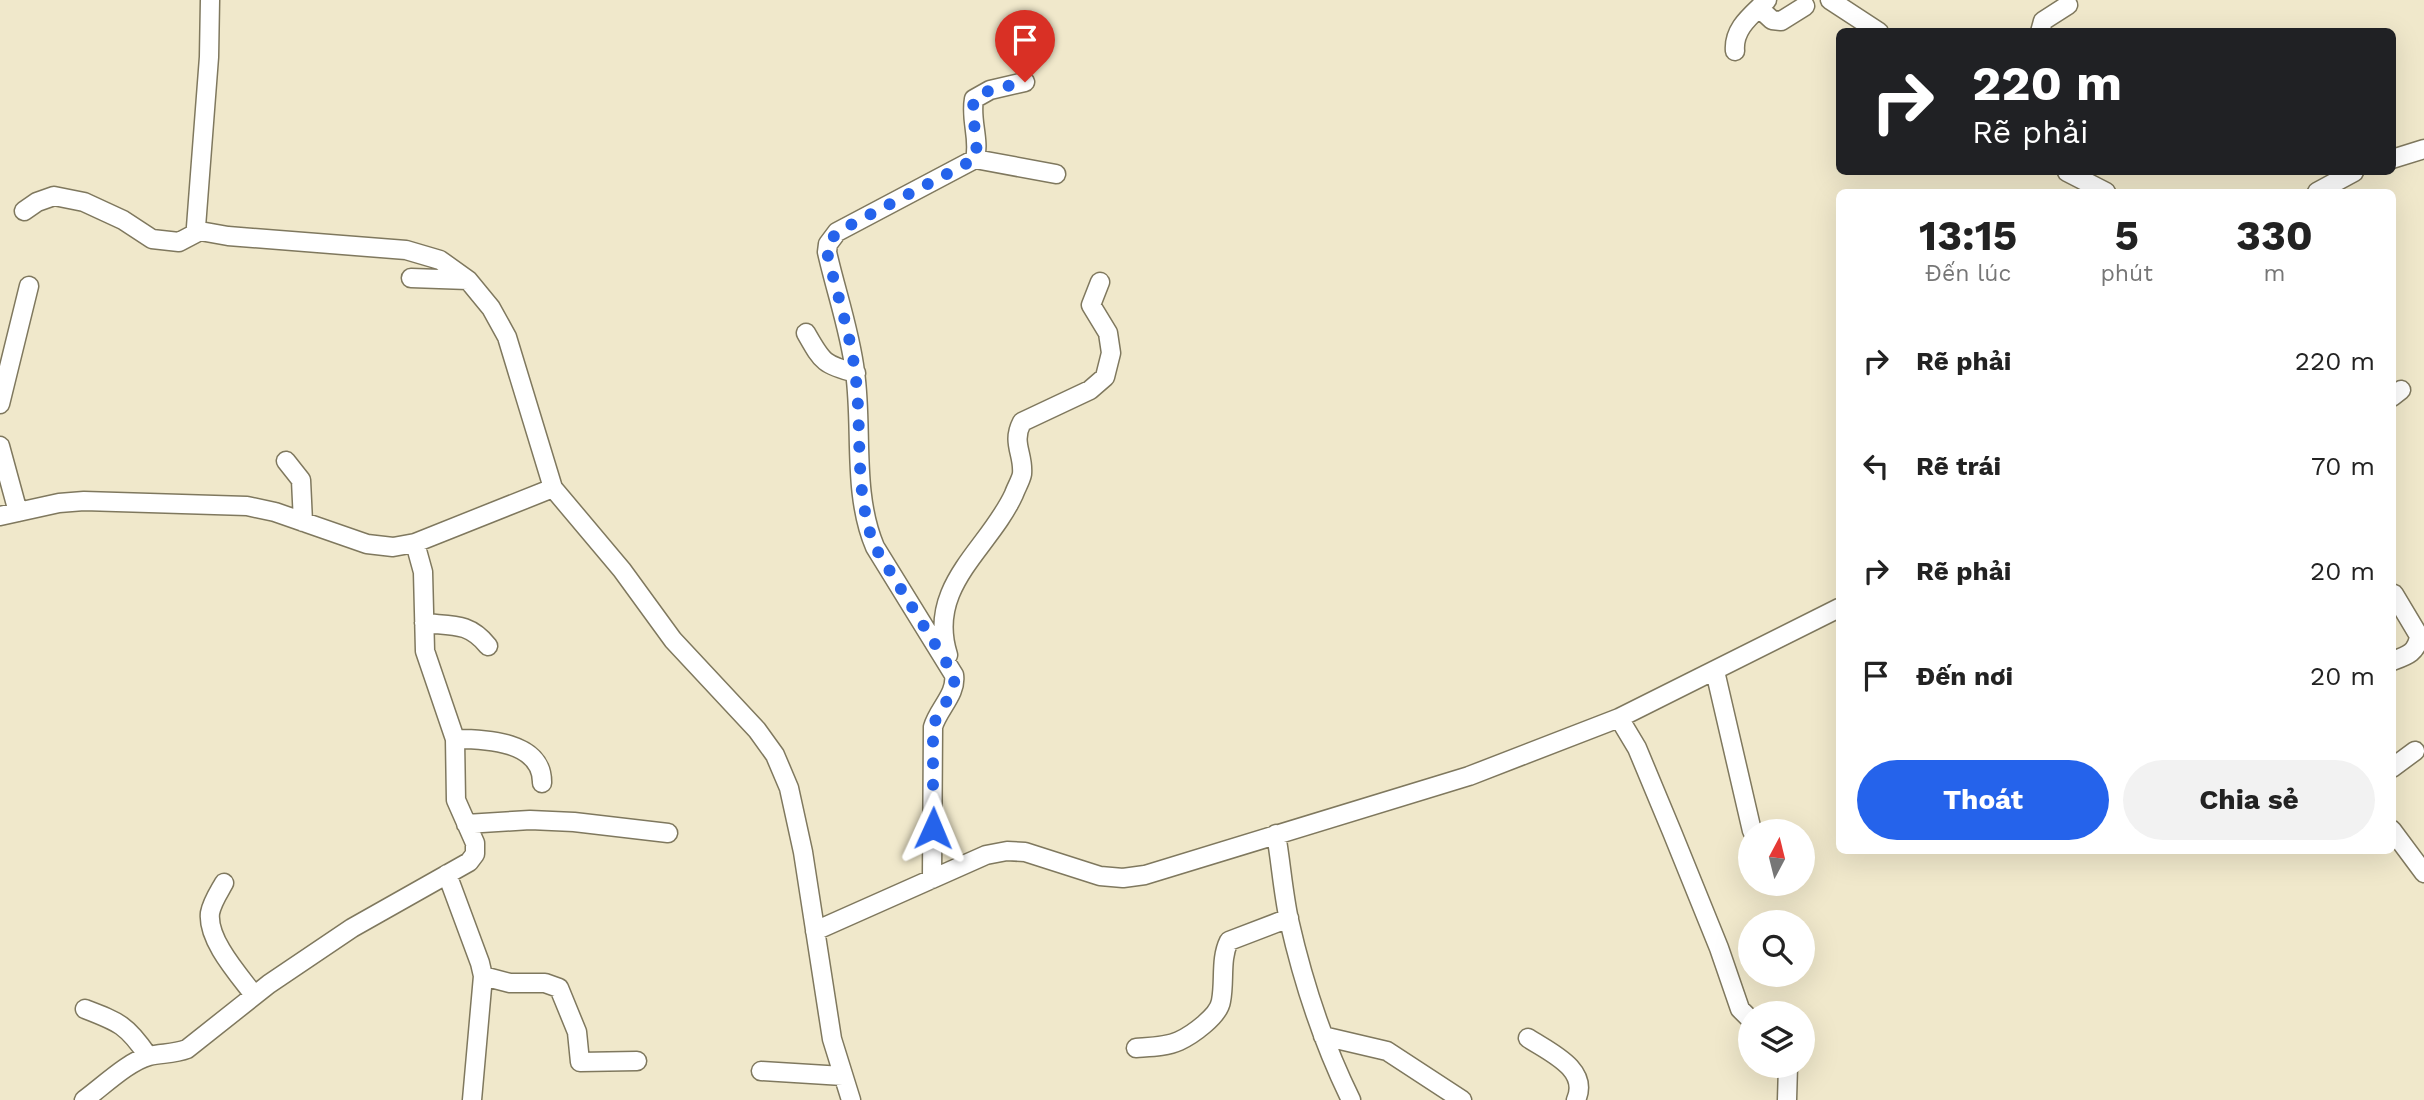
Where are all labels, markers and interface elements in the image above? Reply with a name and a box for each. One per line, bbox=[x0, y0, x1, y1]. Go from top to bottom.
pin bbox=[995, 10, 1055, 82]
icon: arrive bbox=[1006, 21, 1044, 59]
text: 220 m bbox=[1972, 54, 2122, 112]
icon: right bbox=[1857, 56, 1948, 147]
text: Rẽ phải bbox=[1972, 113, 2089, 151]
text: 13:15 bbox=[1919, 211, 2017, 260]
text: 5 bbox=[2114, 211, 2139, 260]
text: 330 bbox=[2236, 211, 2313, 260]
text: Đến lúc bbox=[1925, 260, 2011, 287]
text: phút bbox=[2100, 260, 2153, 287]
text: m bbox=[2263, 260, 2285, 287]
icon: right bbox=[1857, 342, 1895, 380]
text: Rẽ phải bbox=[1916, 346, 2011, 376]
text: 220 m bbox=[2295, 346, 2375, 376]
icon: left bbox=[1857, 447, 1895, 485]
text: Rẽ trái bbox=[1916, 451, 2001, 481]
text: 70 m bbox=[2311, 451, 2375, 481]
icon: right bbox=[1857, 552, 1895, 590]
text: Rẽ phải bbox=[1916, 556, 2011, 586]
text: 20 m bbox=[2310, 556, 2375, 586]
icon: arrive bbox=[1857, 657, 1895, 695]
text: Đến nơi bbox=[1916, 661, 2013, 691]
text: 20 m bbox=[2310, 661, 2375, 691]
button: Thoát bbox=[1857, 760, 2109, 840]
button: Chia sẻ bbox=[2123, 760, 2375, 840]
position arrow bbox=[896, 791, 970, 865]
north arrow bbox=[1738, 819, 1815, 896]
map controls bbox=[1738, 819, 1815, 1078]
button: search bbox=[1738, 910, 1815, 987]
button: layers bbox=[1738, 1001, 1815, 1078]

